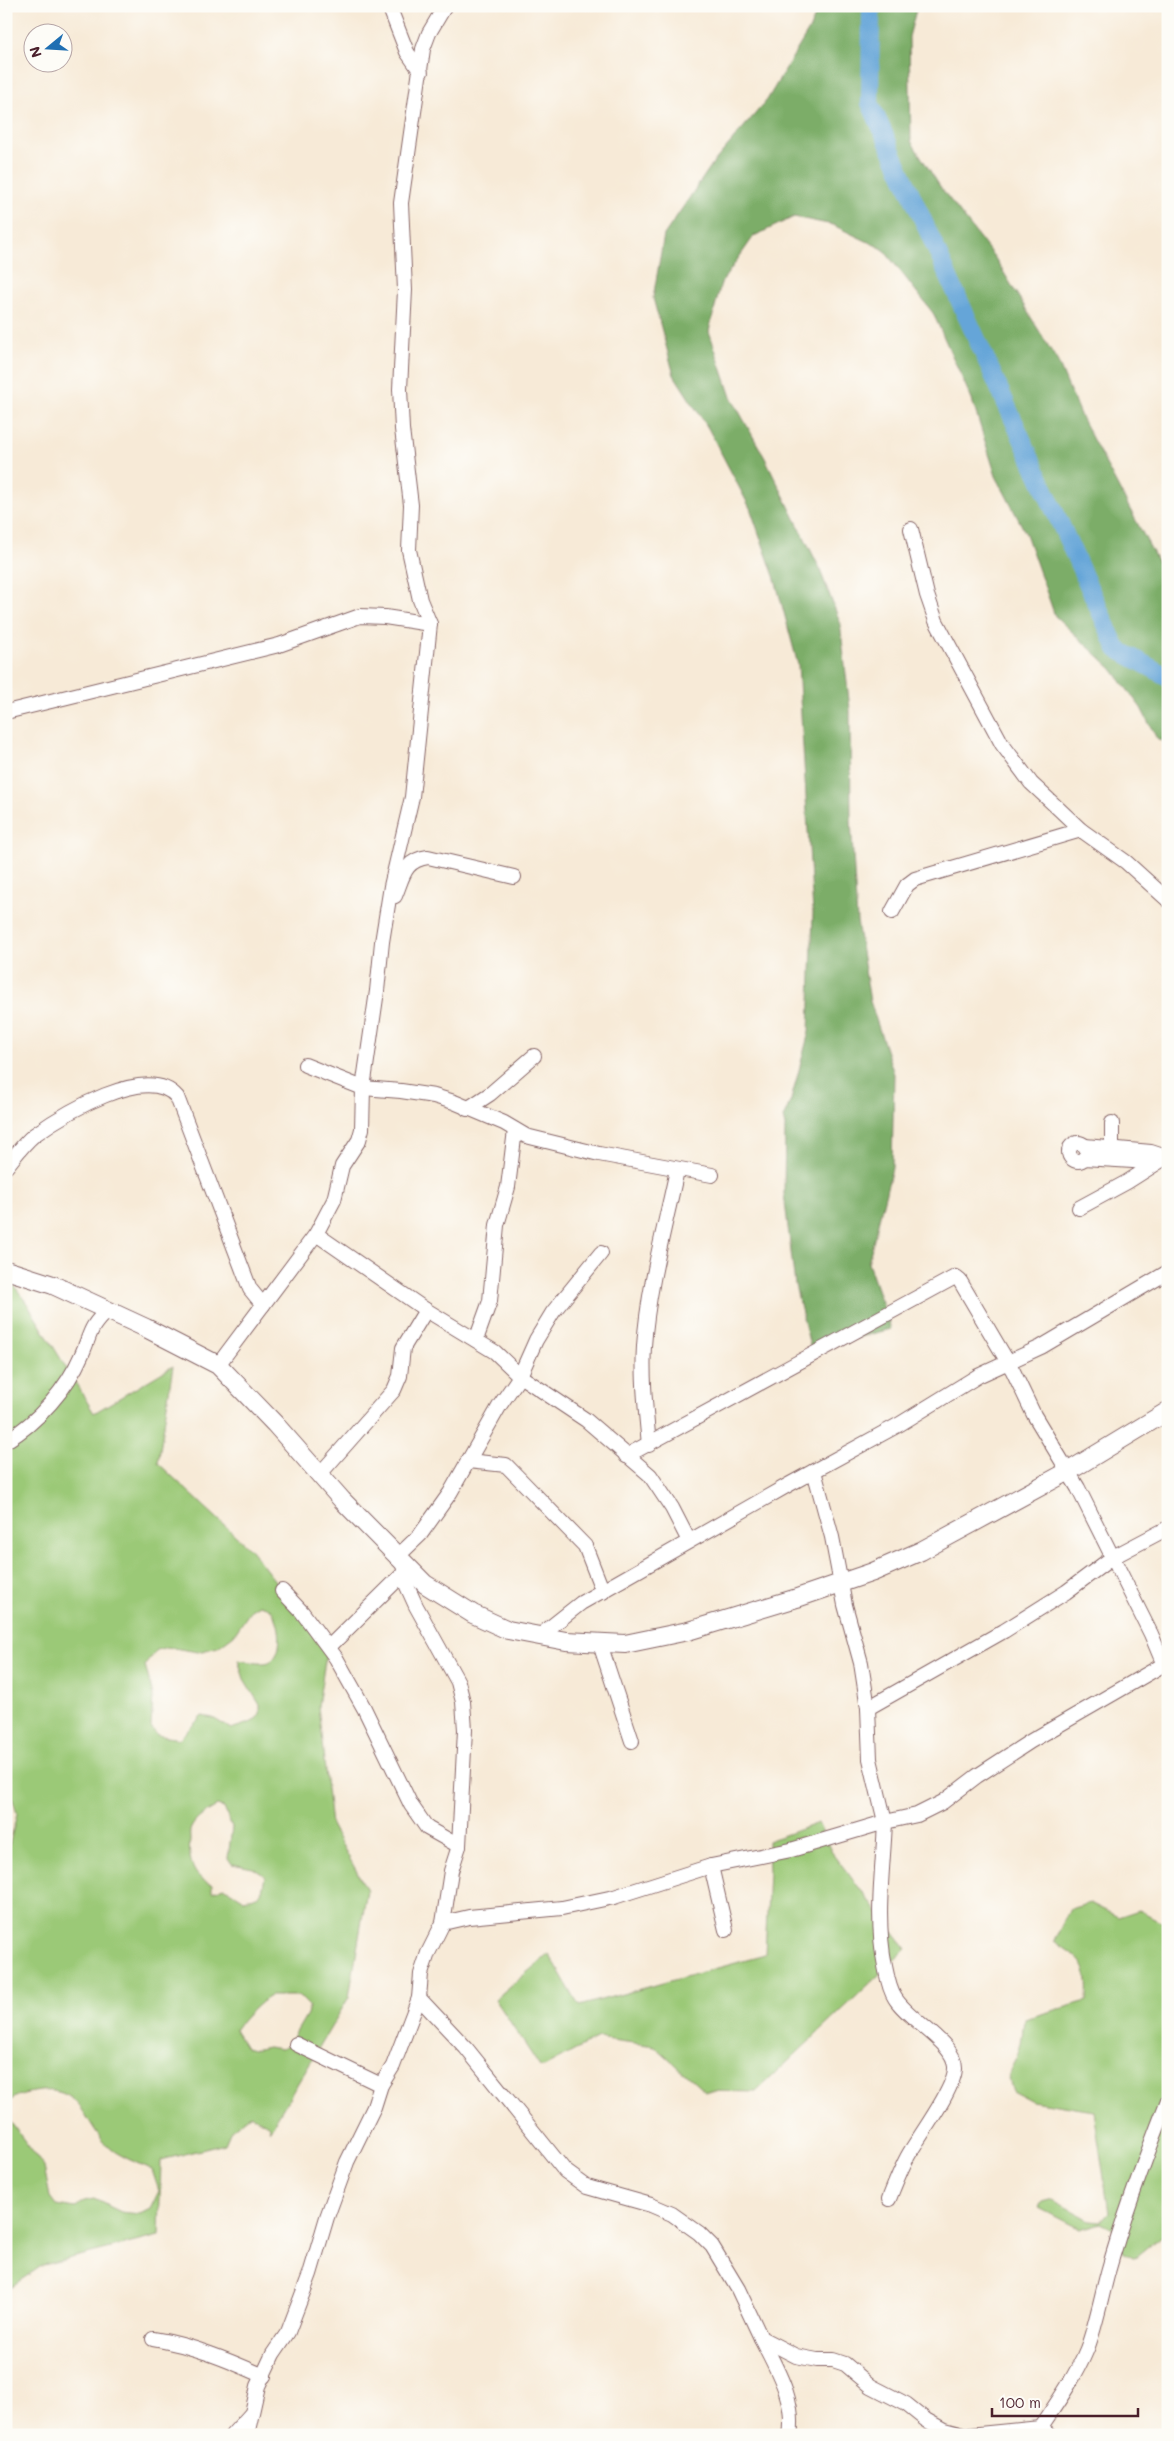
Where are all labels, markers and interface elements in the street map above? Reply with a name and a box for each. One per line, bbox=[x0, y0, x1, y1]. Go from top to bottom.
north arrow bbox=[22, 22, 72, 72]
text: N bbox=[24, 44, 46, 60]
scale bar bbox=[992, 2386, 1138, 2418]
text: 100 m bbox=[999, 2392, 1041, 2412]

